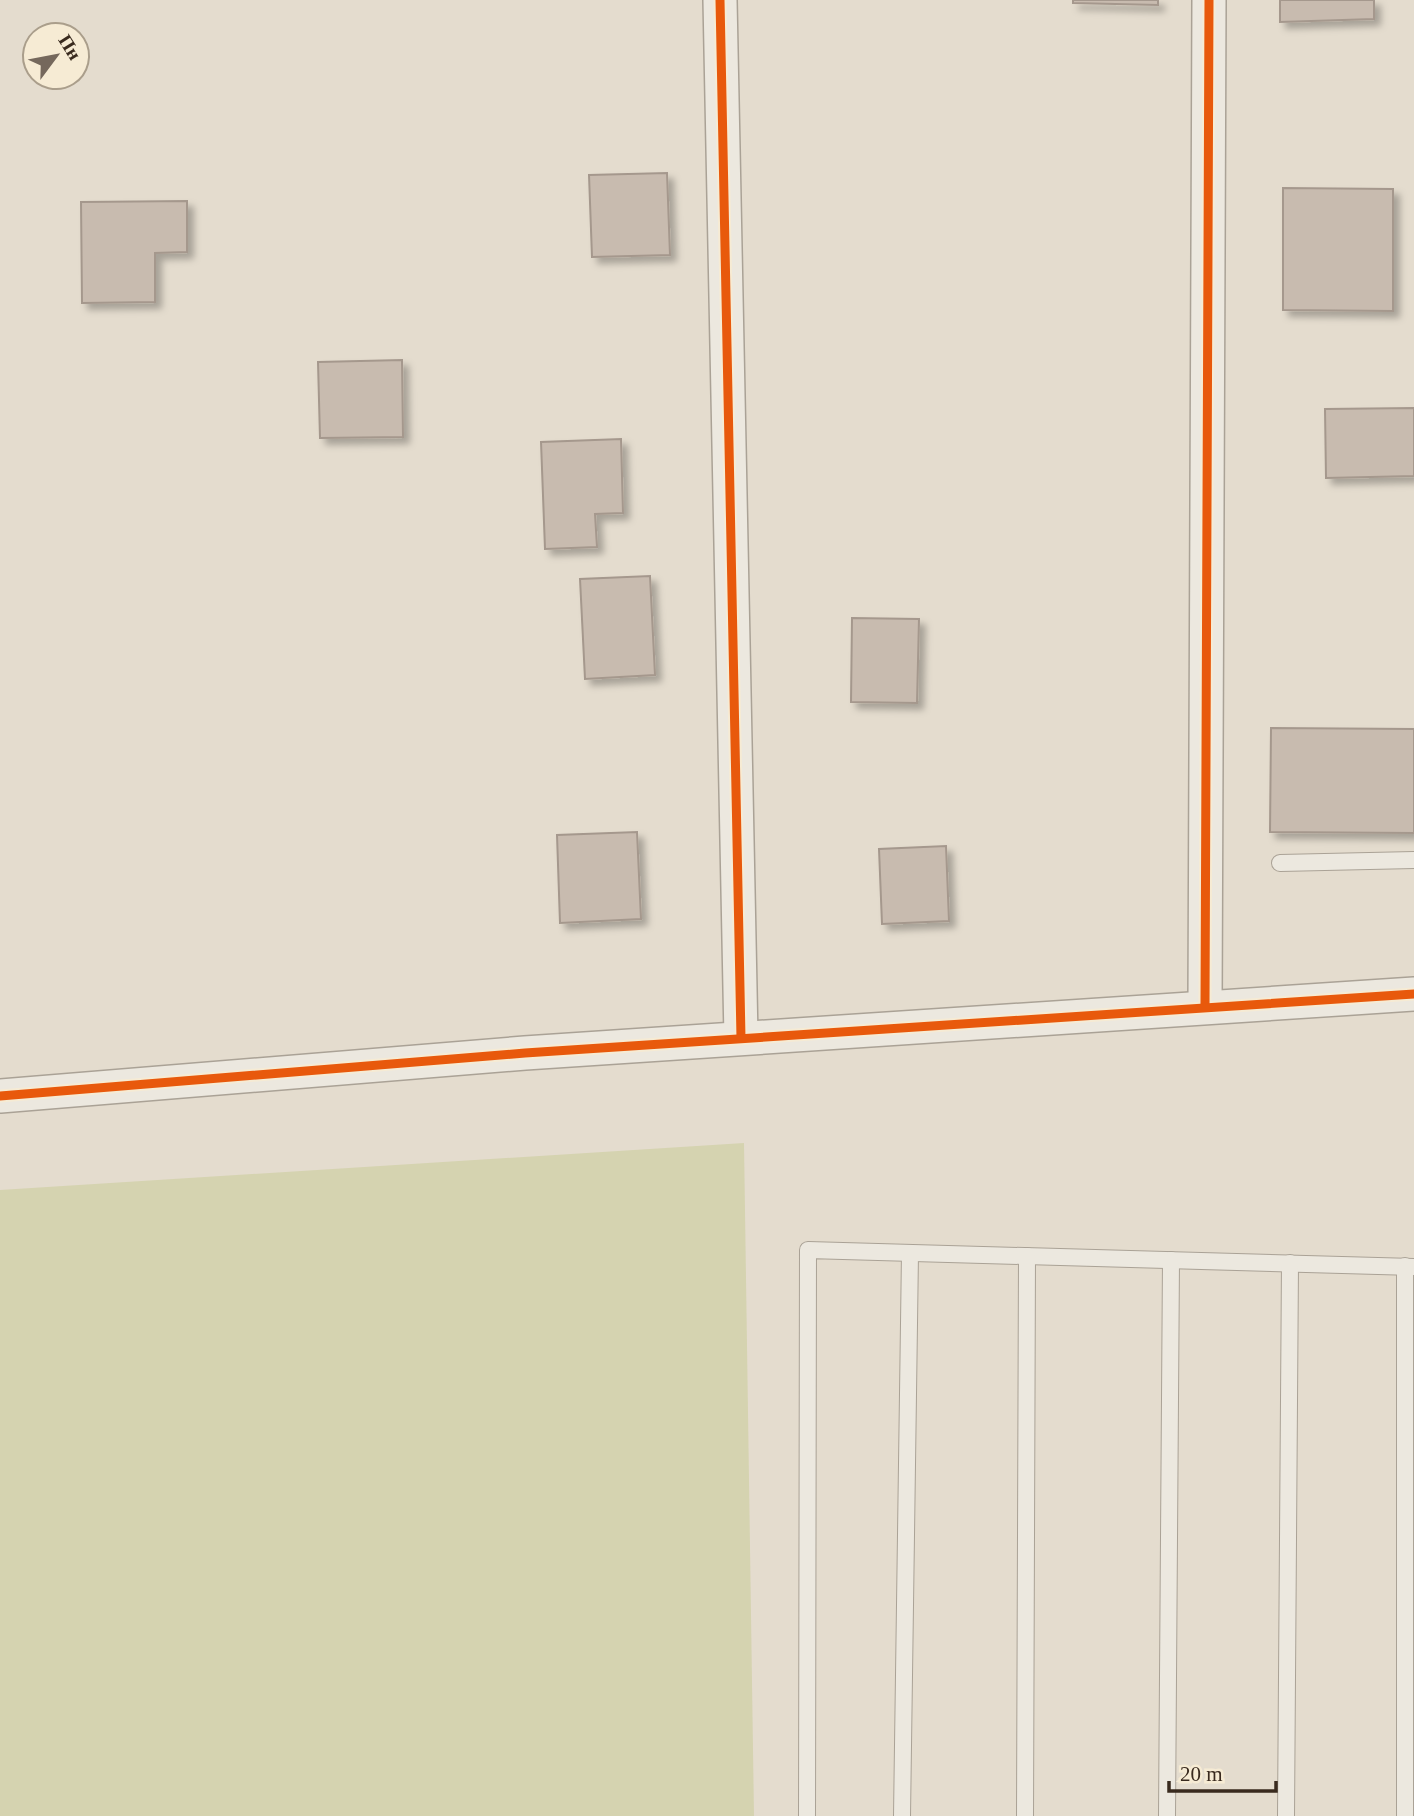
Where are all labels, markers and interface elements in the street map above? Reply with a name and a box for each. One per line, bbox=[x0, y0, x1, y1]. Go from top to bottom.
north arrow bbox=[21, 21, 91, 91]
text: Пн bbox=[54, 31, 86, 64]
scale bar bbox=[1169, 1750, 1276, 1794]
text: 20 m bbox=[1180, 1762, 1223, 1786]

